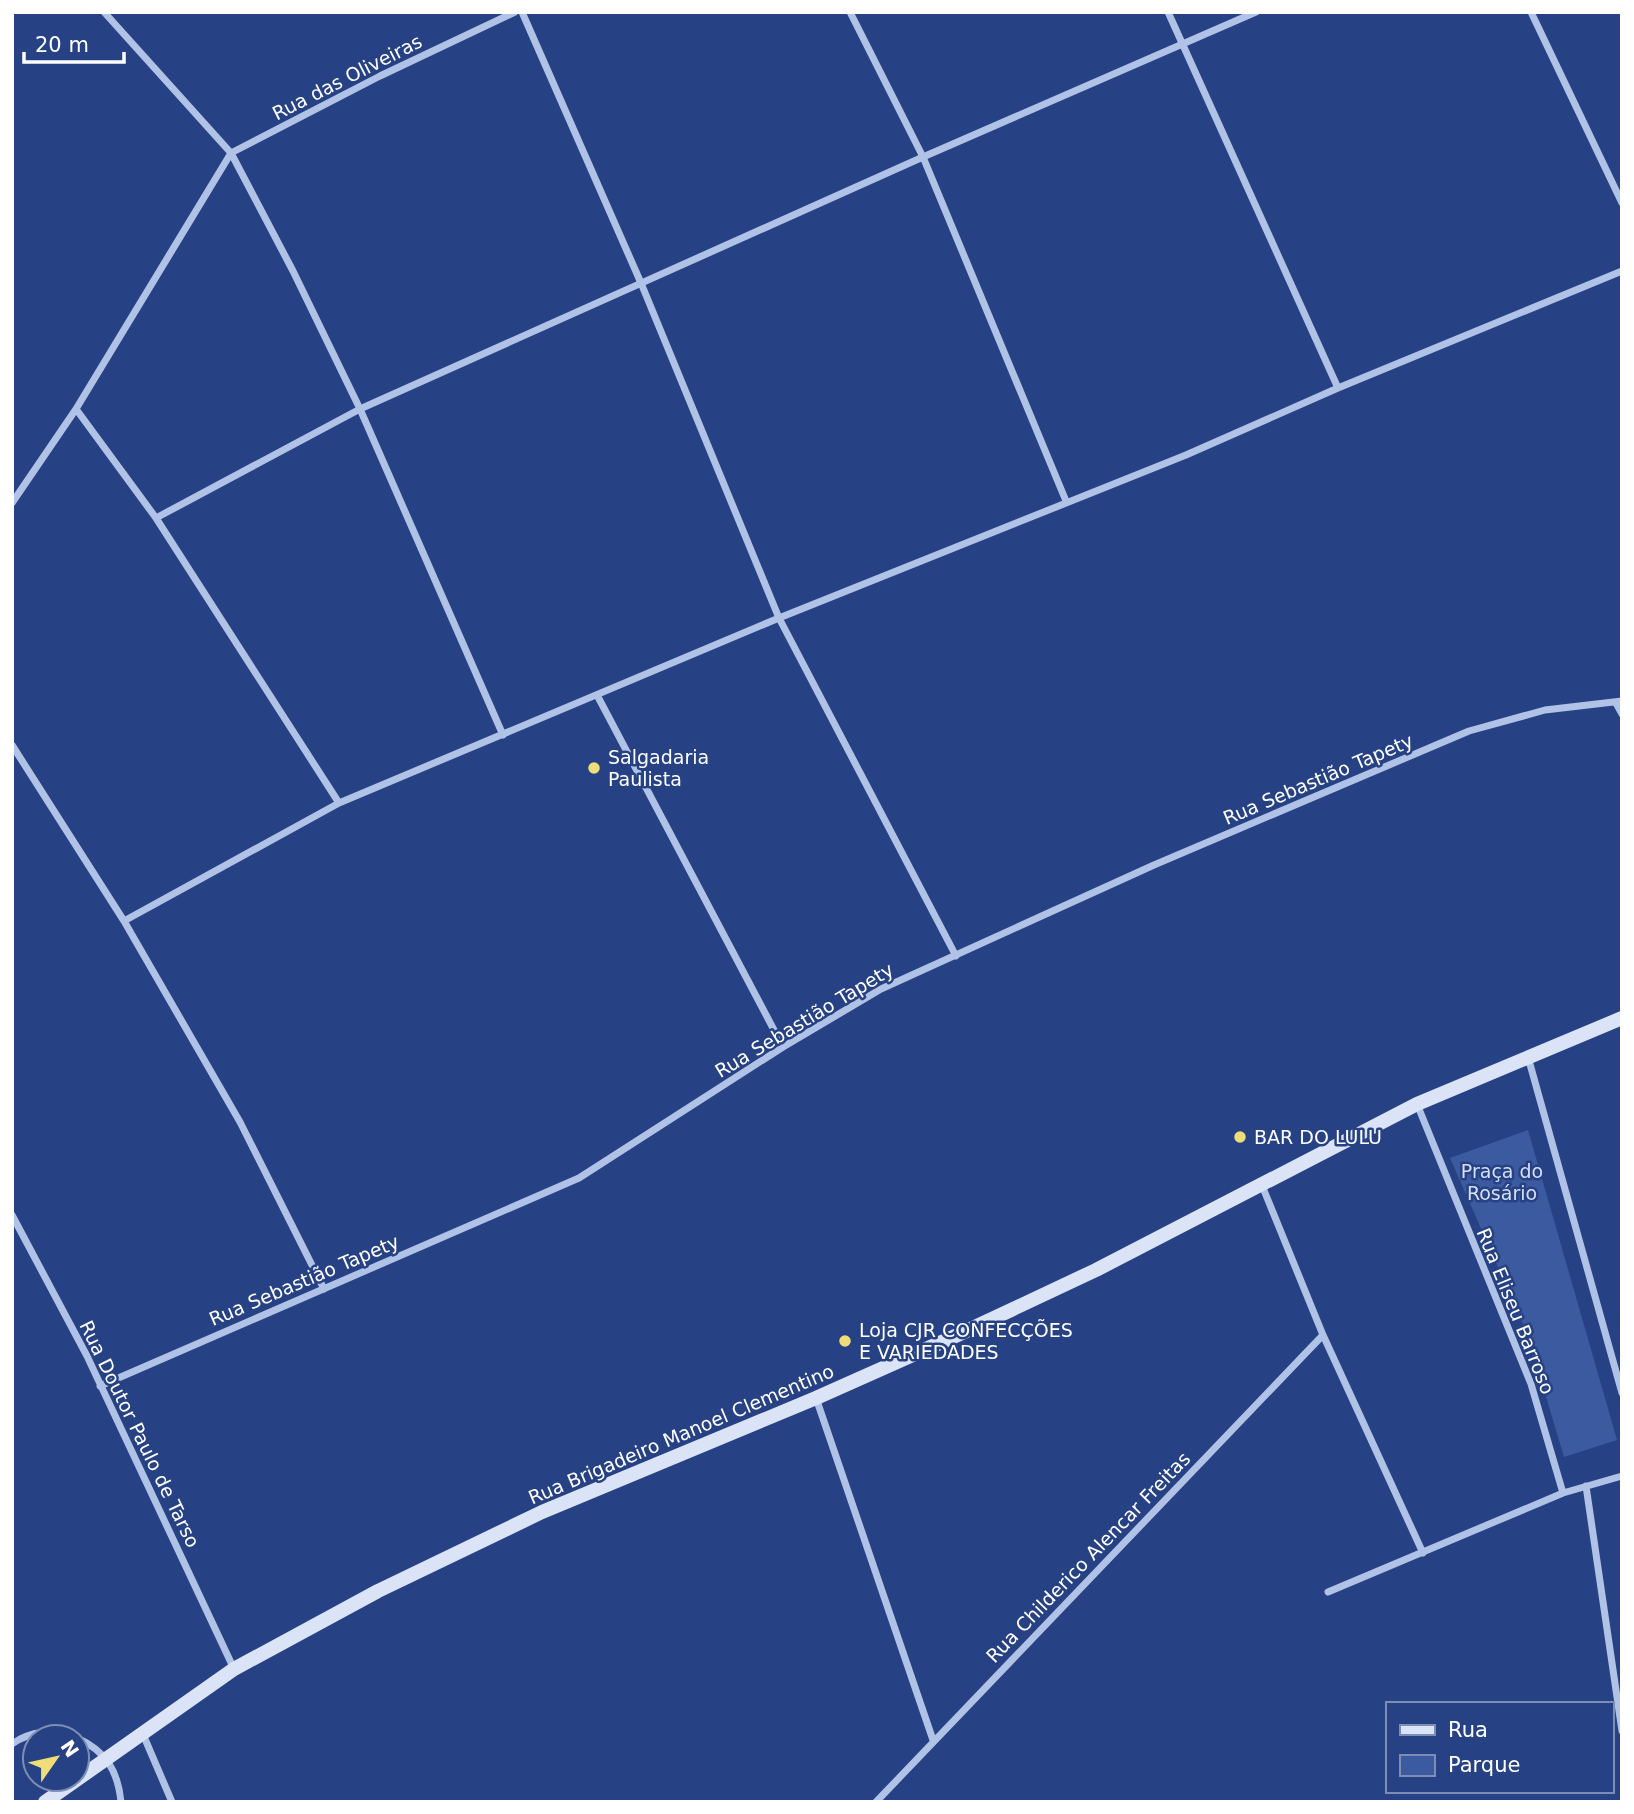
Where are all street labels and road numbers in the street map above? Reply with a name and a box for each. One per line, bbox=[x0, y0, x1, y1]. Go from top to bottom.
street label: Rua das Oliveiras bbox=[269, 30, 425, 124]
street label: Rua Sebastião Tapety bbox=[1220, 729, 1416, 829]
street label: Rua Sebastião Tapety bbox=[711, 958, 897, 1082]
street label: Rua Eliseu Barroso bbox=[1473, 1225, 1559, 1397]
street label: Rua Sebastião Tapety bbox=[206, 1230, 402, 1330]
street label: Rua Doutor Paulo de Tarso bbox=[75, 1317, 205, 1551]
street label: Rua Brigadeiro Manoel Clementino bbox=[525, 1359, 837, 1509]
street label: Rua Childerico Alencar Freitas bbox=[982, 1447, 1194, 1667]

